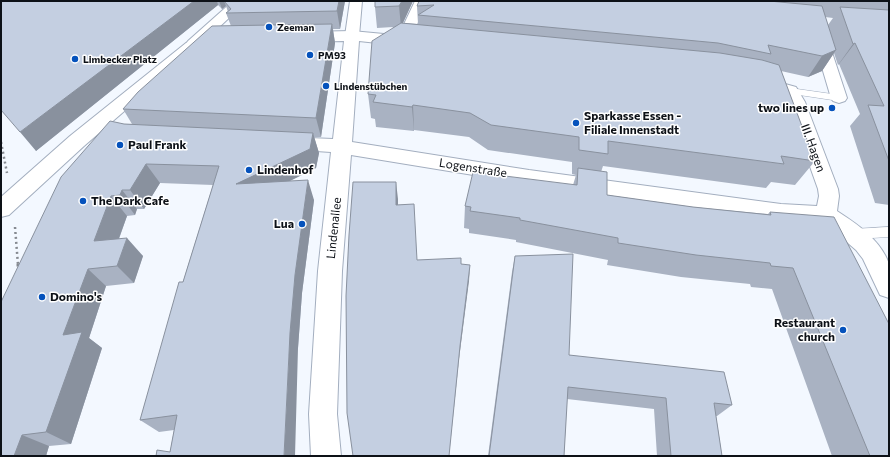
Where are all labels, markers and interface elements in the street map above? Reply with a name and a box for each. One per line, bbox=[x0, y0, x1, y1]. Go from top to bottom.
place label: Zeeman bbox=[277, 21, 314, 33]
marker: Zeeman bbox=[264, 22, 274, 32]
place label: PM93 bbox=[318, 49, 346, 61]
marker: PM93 bbox=[305, 50, 315, 60]
place label: Limbecker Platz bbox=[83, 53, 157, 65]
marker: Limbecker Platz bbox=[70, 54, 80, 64]
place label: Lindenstübchen bbox=[334, 80, 408, 92]
marker: Lindenstübchen bbox=[321, 81, 331, 91]
place label: two lines up bbox=[758, 100, 824, 114]
marker: two lines up bbox=[827, 103, 837, 113]
place label: Sparkasse Essen - Filiale Innenstadt bbox=[584, 108, 681, 136]
marker: Sparkasse Essen - Filiale Innenstadt bbox=[571, 118, 581, 128]
street label: III. Hagen bbox=[799, 122, 829, 174]
place label: Paul Frank bbox=[128, 137, 186, 151]
marker: Paul Frank bbox=[115, 140, 125, 150]
street label: Logenstraße bbox=[438, 155, 508, 179]
place label: Lindenhof bbox=[257, 162, 314, 176]
marker: Lindenhof bbox=[244, 165, 254, 175]
place label: The Dark Cafe bbox=[91, 193, 169, 207]
marker: The Dark Cafe bbox=[78, 196, 88, 206]
street label: Lindenallee bbox=[323, 196, 343, 259]
place label: Lua bbox=[274, 216, 294, 230]
marker: Lua bbox=[297, 219, 307, 229]
place label: Domino's bbox=[50, 289, 103, 303]
marker: Domino's bbox=[37, 292, 47, 302]
place label: Restaurant church bbox=[774, 315, 835, 343]
marker: Restaurant church bbox=[838, 325, 848, 335]

